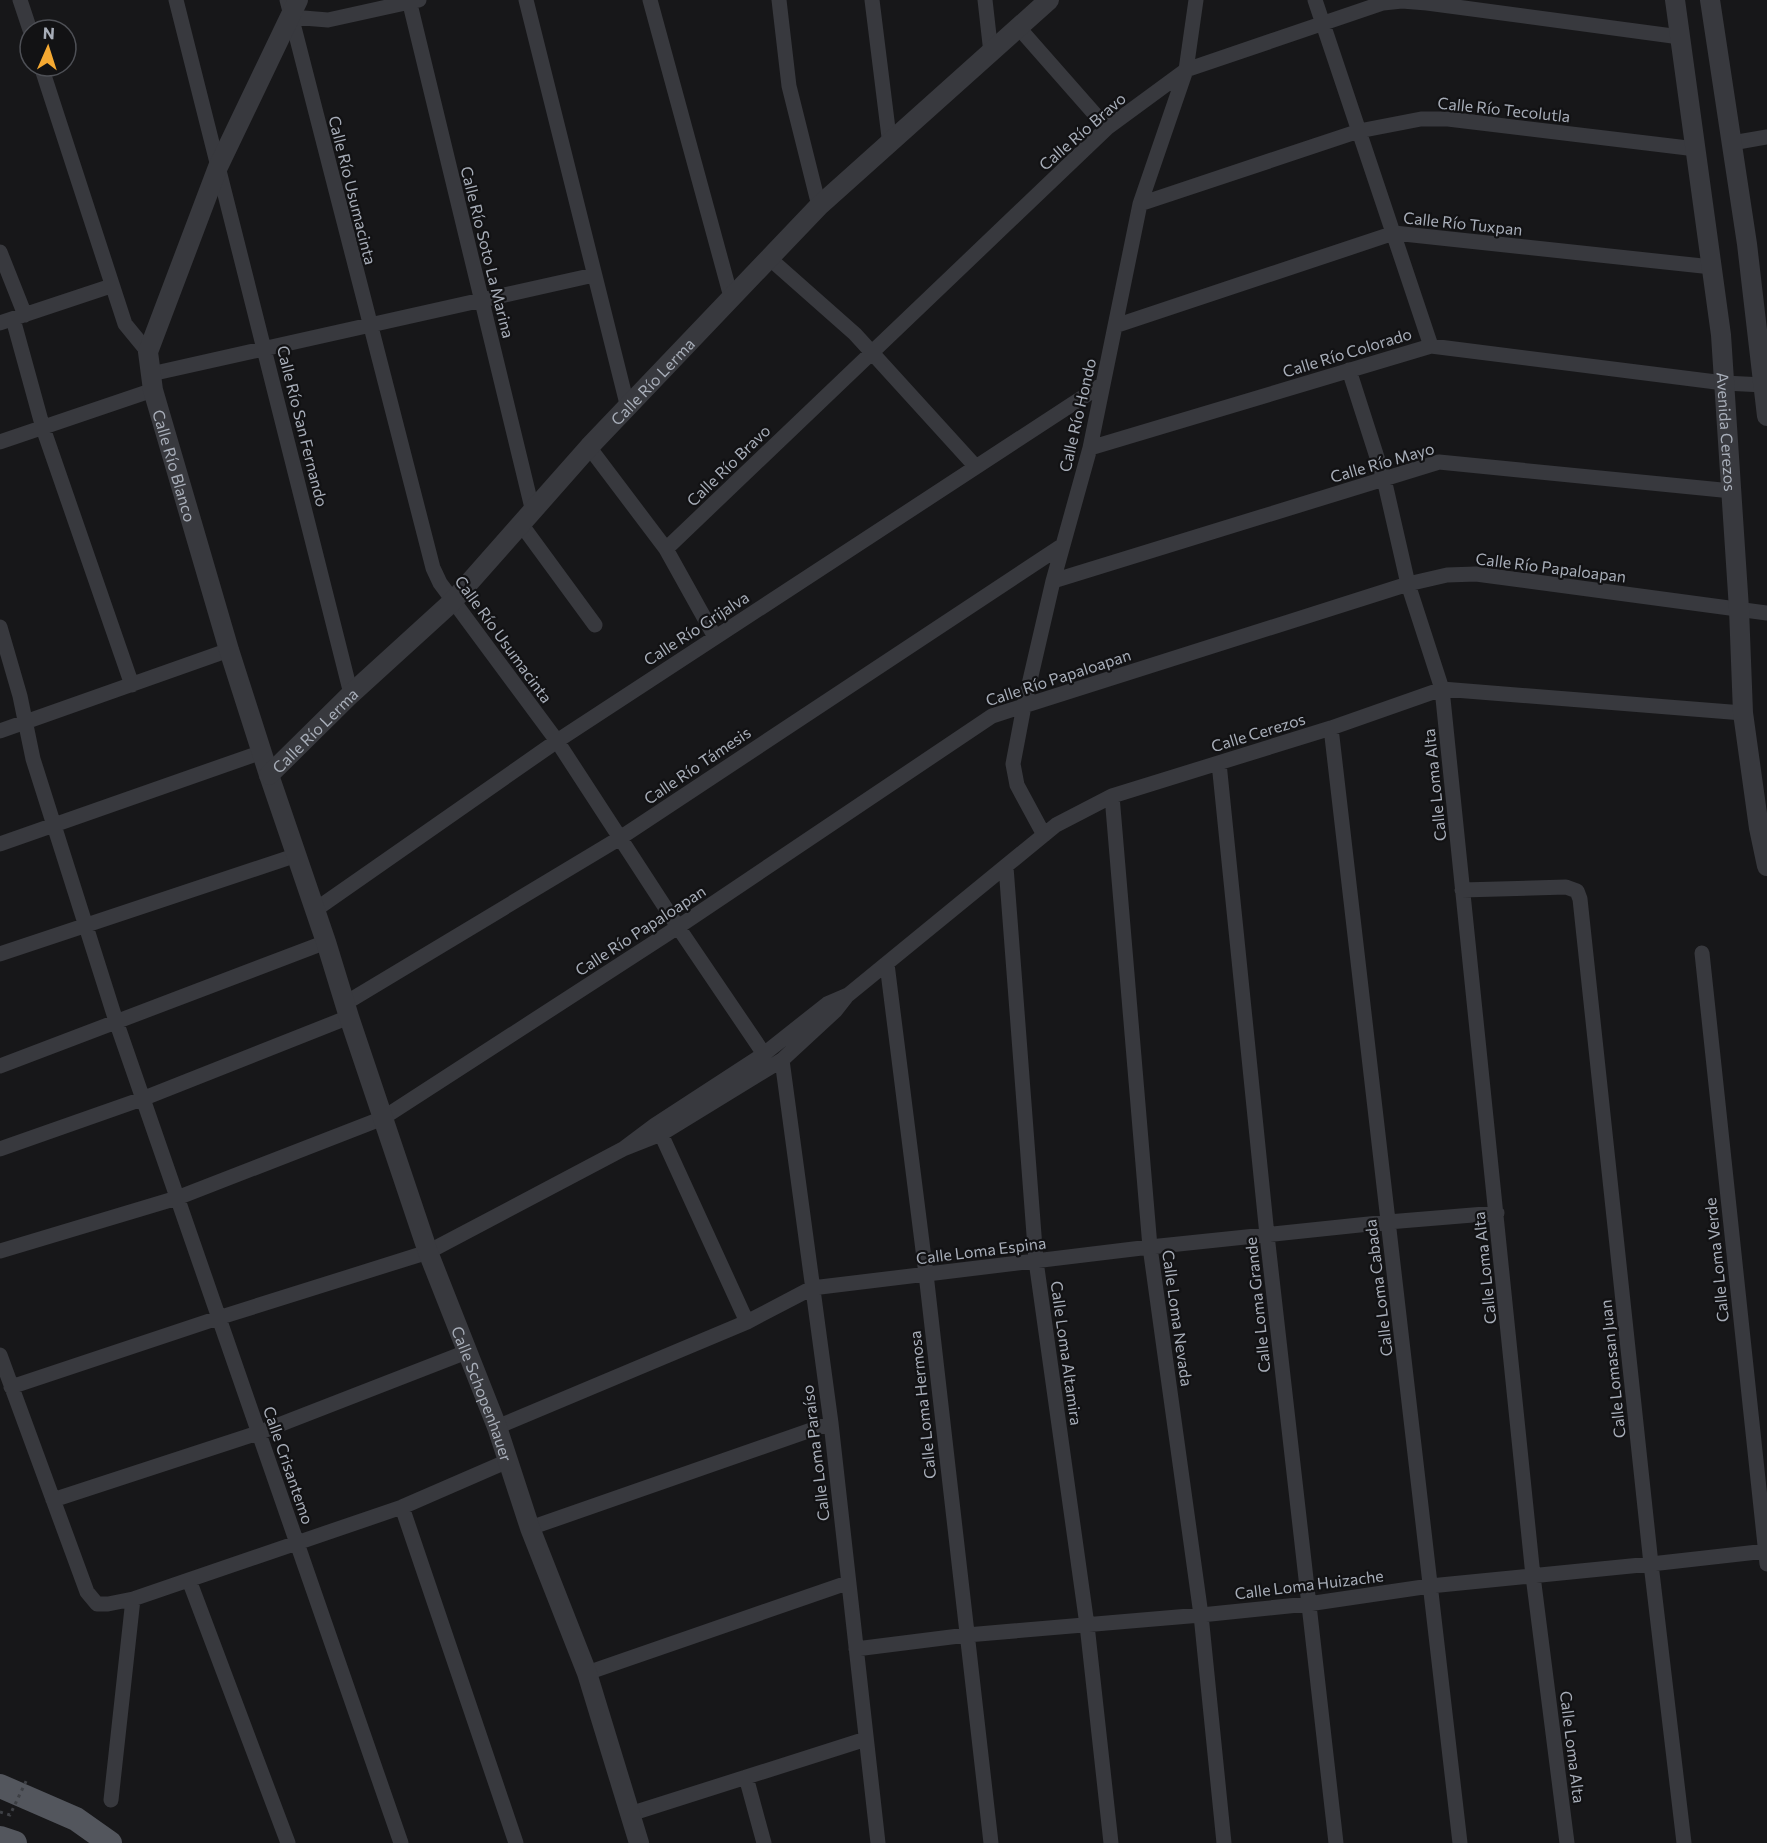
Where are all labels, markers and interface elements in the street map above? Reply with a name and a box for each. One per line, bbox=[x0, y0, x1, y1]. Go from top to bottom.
north arrow bbox=[18, 18, 78, 78]
text: N bbox=[42, 23, 55, 42]
street label: Calle Río Bravo bbox=[1035, 88, 1129, 174]
street label: Calle Río Tecolutla bbox=[1437, 93, 1571, 125]
street label: Calle Río Usumacinta bbox=[325, 114, 381, 266]
street label: Calle Río Soto La Marina bbox=[457, 164, 519, 340]
street label: Calle Río Tuxpan bbox=[1402, 207, 1524, 239]
street label: Calle Río Colorado bbox=[1280, 323, 1414, 381]
street label: Calle Río Lerma bbox=[606, 334, 698, 428]
street label: Calle Río San Fernando bbox=[274, 343, 332, 509]
street label: Calle Río Hondo bbox=[1055, 356, 1099, 474]
street label: Avenida Cerezos bbox=[1714, 371, 1741, 492]
street label: Calle Río Blanco bbox=[150, 407, 200, 524]
street label: Calle Río Bravo bbox=[682, 420, 774, 510]
street label: Calle Río Mayo bbox=[1328, 438, 1436, 486]
street label: Calle Río Papaloapan bbox=[1475, 548, 1627, 586]
street label: Calle Río Usumacinta bbox=[451, 572, 557, 706]
street label: Calle Río Grijalva bbox=[640, 587, 752, 669]
street label: Calle Río Papaloapan bbox=[983, 645, 1133, 709]
street label: Calle Río Lerma bbox=[268, 683, 361, 776]
street label: Calle Cerezos bbox=[1209, 709, 1307, 755]
street label: Calle Río Támesis bbox=[640, 722, 754, 808]
street label: Calle Loma Alta bbox=[1419, 728, 1449, 842]
street label: Calle Río Papaloapan bbox=[571, 881, 709, 979]
street label: Calle Loma Verde bbox=[1700, 1197, 1732, 1323]
street label: Calle Loma Alta bbox=[1469, 1211, 1499, 1325]
street label: Calle Loma Cabada bbox=[1360, 1218, 1396, 1358]
street label: Calle Loma Espina bbox=[915, 1233, 1047, 1267]
street label: Calle Loma Grande bbox=[1240, 1236, 1274, 1374]
street label: Calle Loma Nevada bbox=[1159, 1249, 1197, 1387]
street label: Calle Loma Altamira bbox=[1047, 1279, 1087, 1427]
street label: Calle Lomasan Juan bbox=[1595, 1299, 1629, 1439]
street label: Calle Schopenhauer bbox=[449, 1323, 517, 1464]
street label: Calle Loma Hermosa bbox=[905, 1330, 939, 1480]
street label: Calle Loma Paraíso bbox=[797, 1384, 833, 1522]
street label: Calle Crisantemo bbox=[260, 1403, 318, 1527]
street label: Calle Loma Huizache bbox=[1233, 1565, 1385, 1603]
street label: Calle Loma Alta bbox=[1557, 1690, 1589, 1804]

